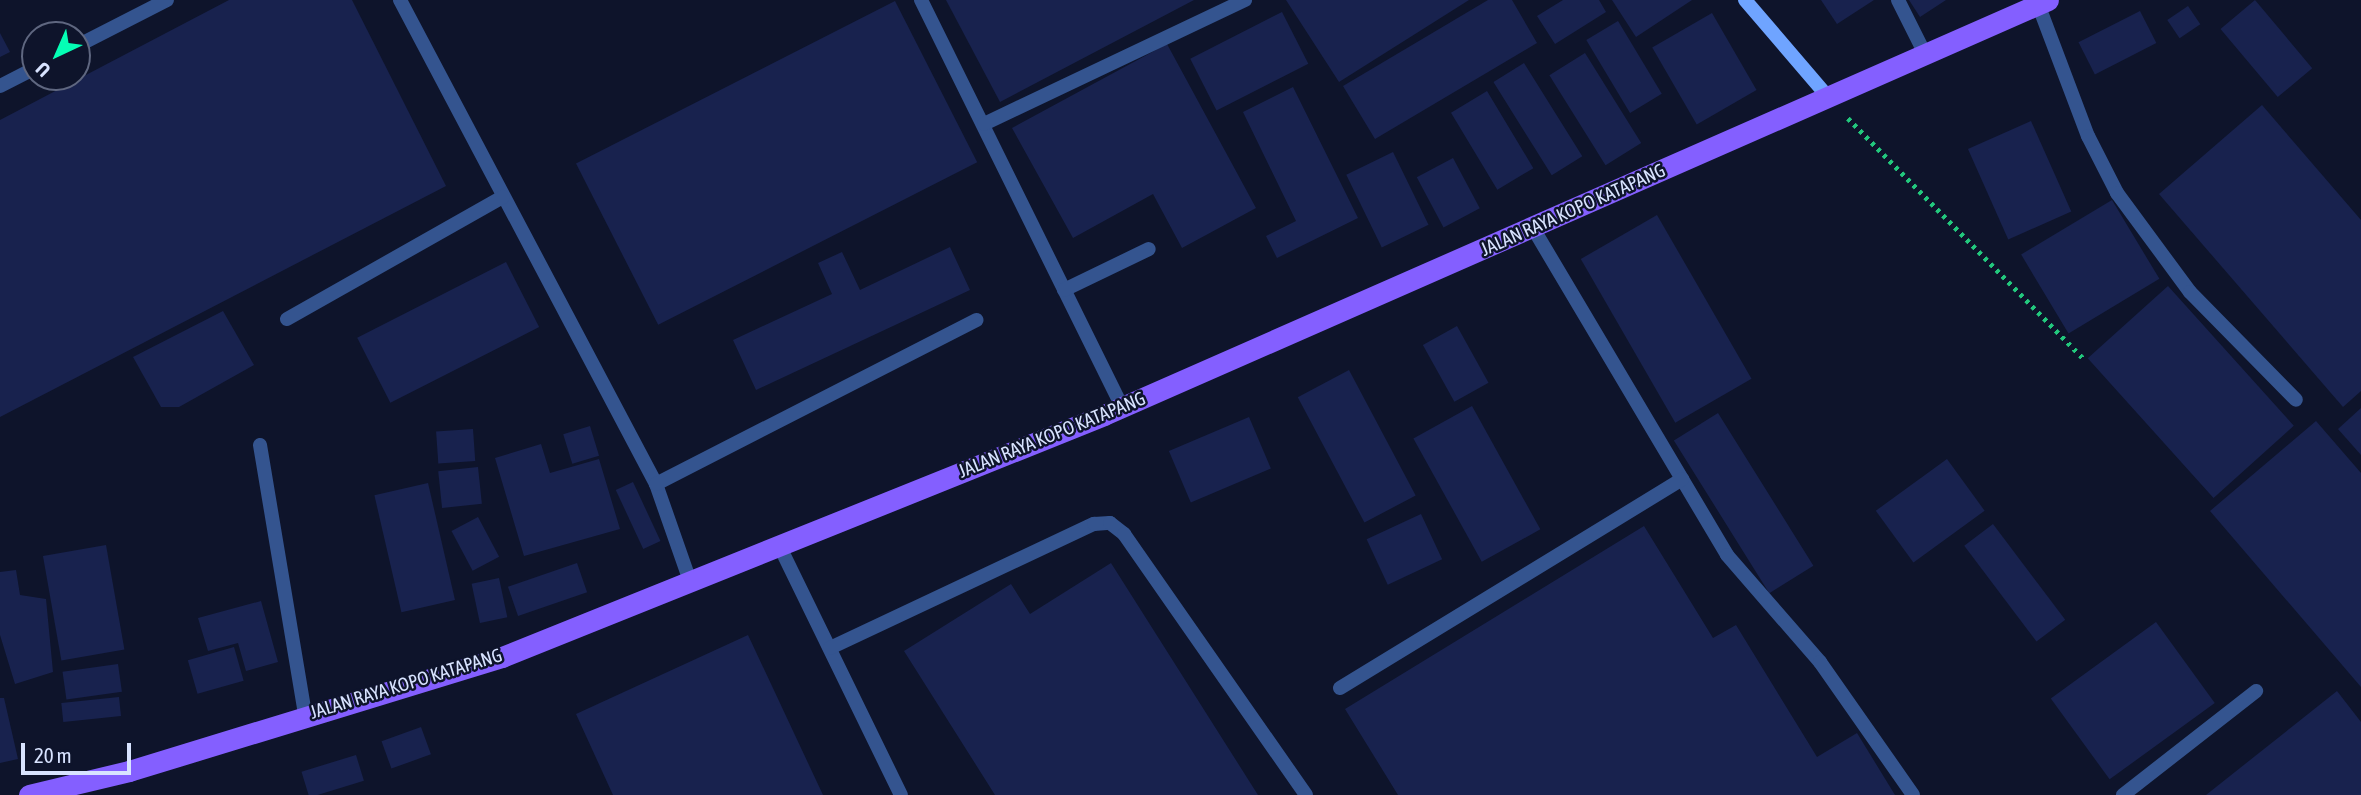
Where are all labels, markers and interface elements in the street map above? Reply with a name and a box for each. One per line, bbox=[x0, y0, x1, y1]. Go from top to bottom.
north arrow bbox=[21, 21, 91, 91]
text: U bbox=[31, 58, 54, 81]
street label: JALAN RAYA KOPO KATAPANG bbox=[1477, 159, 1669, 261]
street label: JALAN RAYA KOPO KATAPANG bbox=[955, 387, 1149, 483]
street label: JALAN RAYA KOPO KATAPANG bbox=[307, 644, 505, 724]
scale bar bbox=[24, 728, 135, 772]
text: 20 m bbox=[34, 743, 72, 767]

